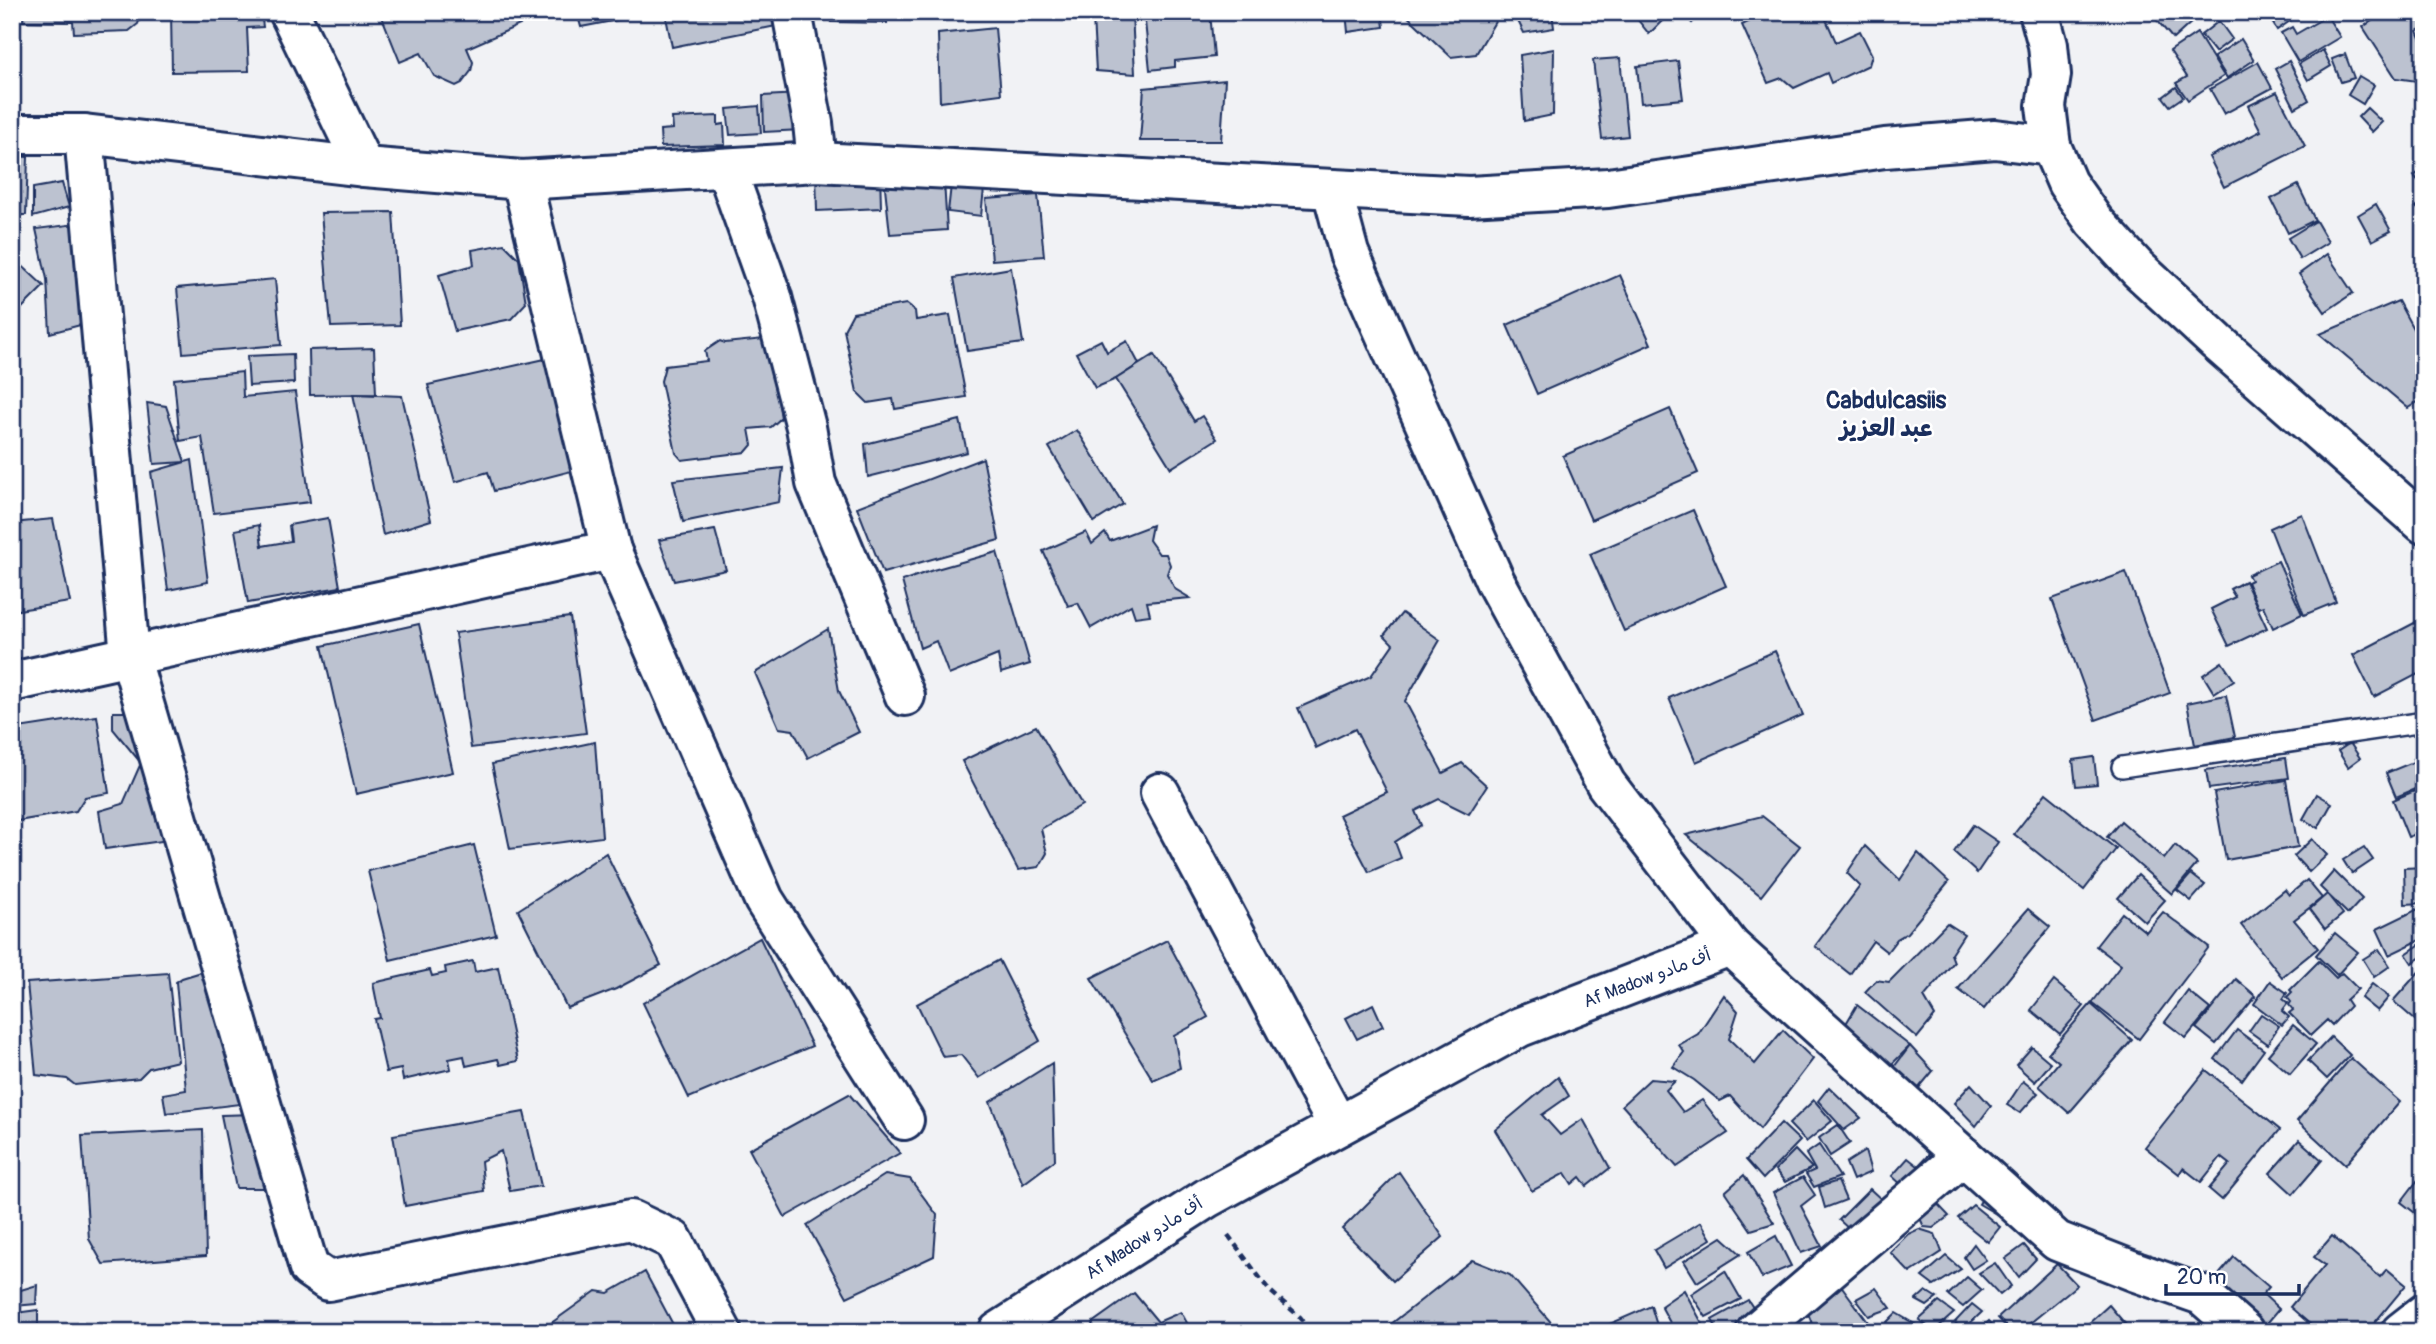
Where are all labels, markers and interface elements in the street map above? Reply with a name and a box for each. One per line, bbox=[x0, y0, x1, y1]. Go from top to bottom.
district label: Cabdulcasiis عبد العزيز bbox=[1826, 386, 1947, 443]
street label: Af Madow أف مادو bbox=[1580, 943, 1715, 1013]
street label: Af Madow أف مادو bbox=[1081, 1192, 1208, 1285]
scale bar bbox=[2166, 1253, 2300, 1297]
text: 20 m bbox=[2177, 1264, 2226, 1291]

